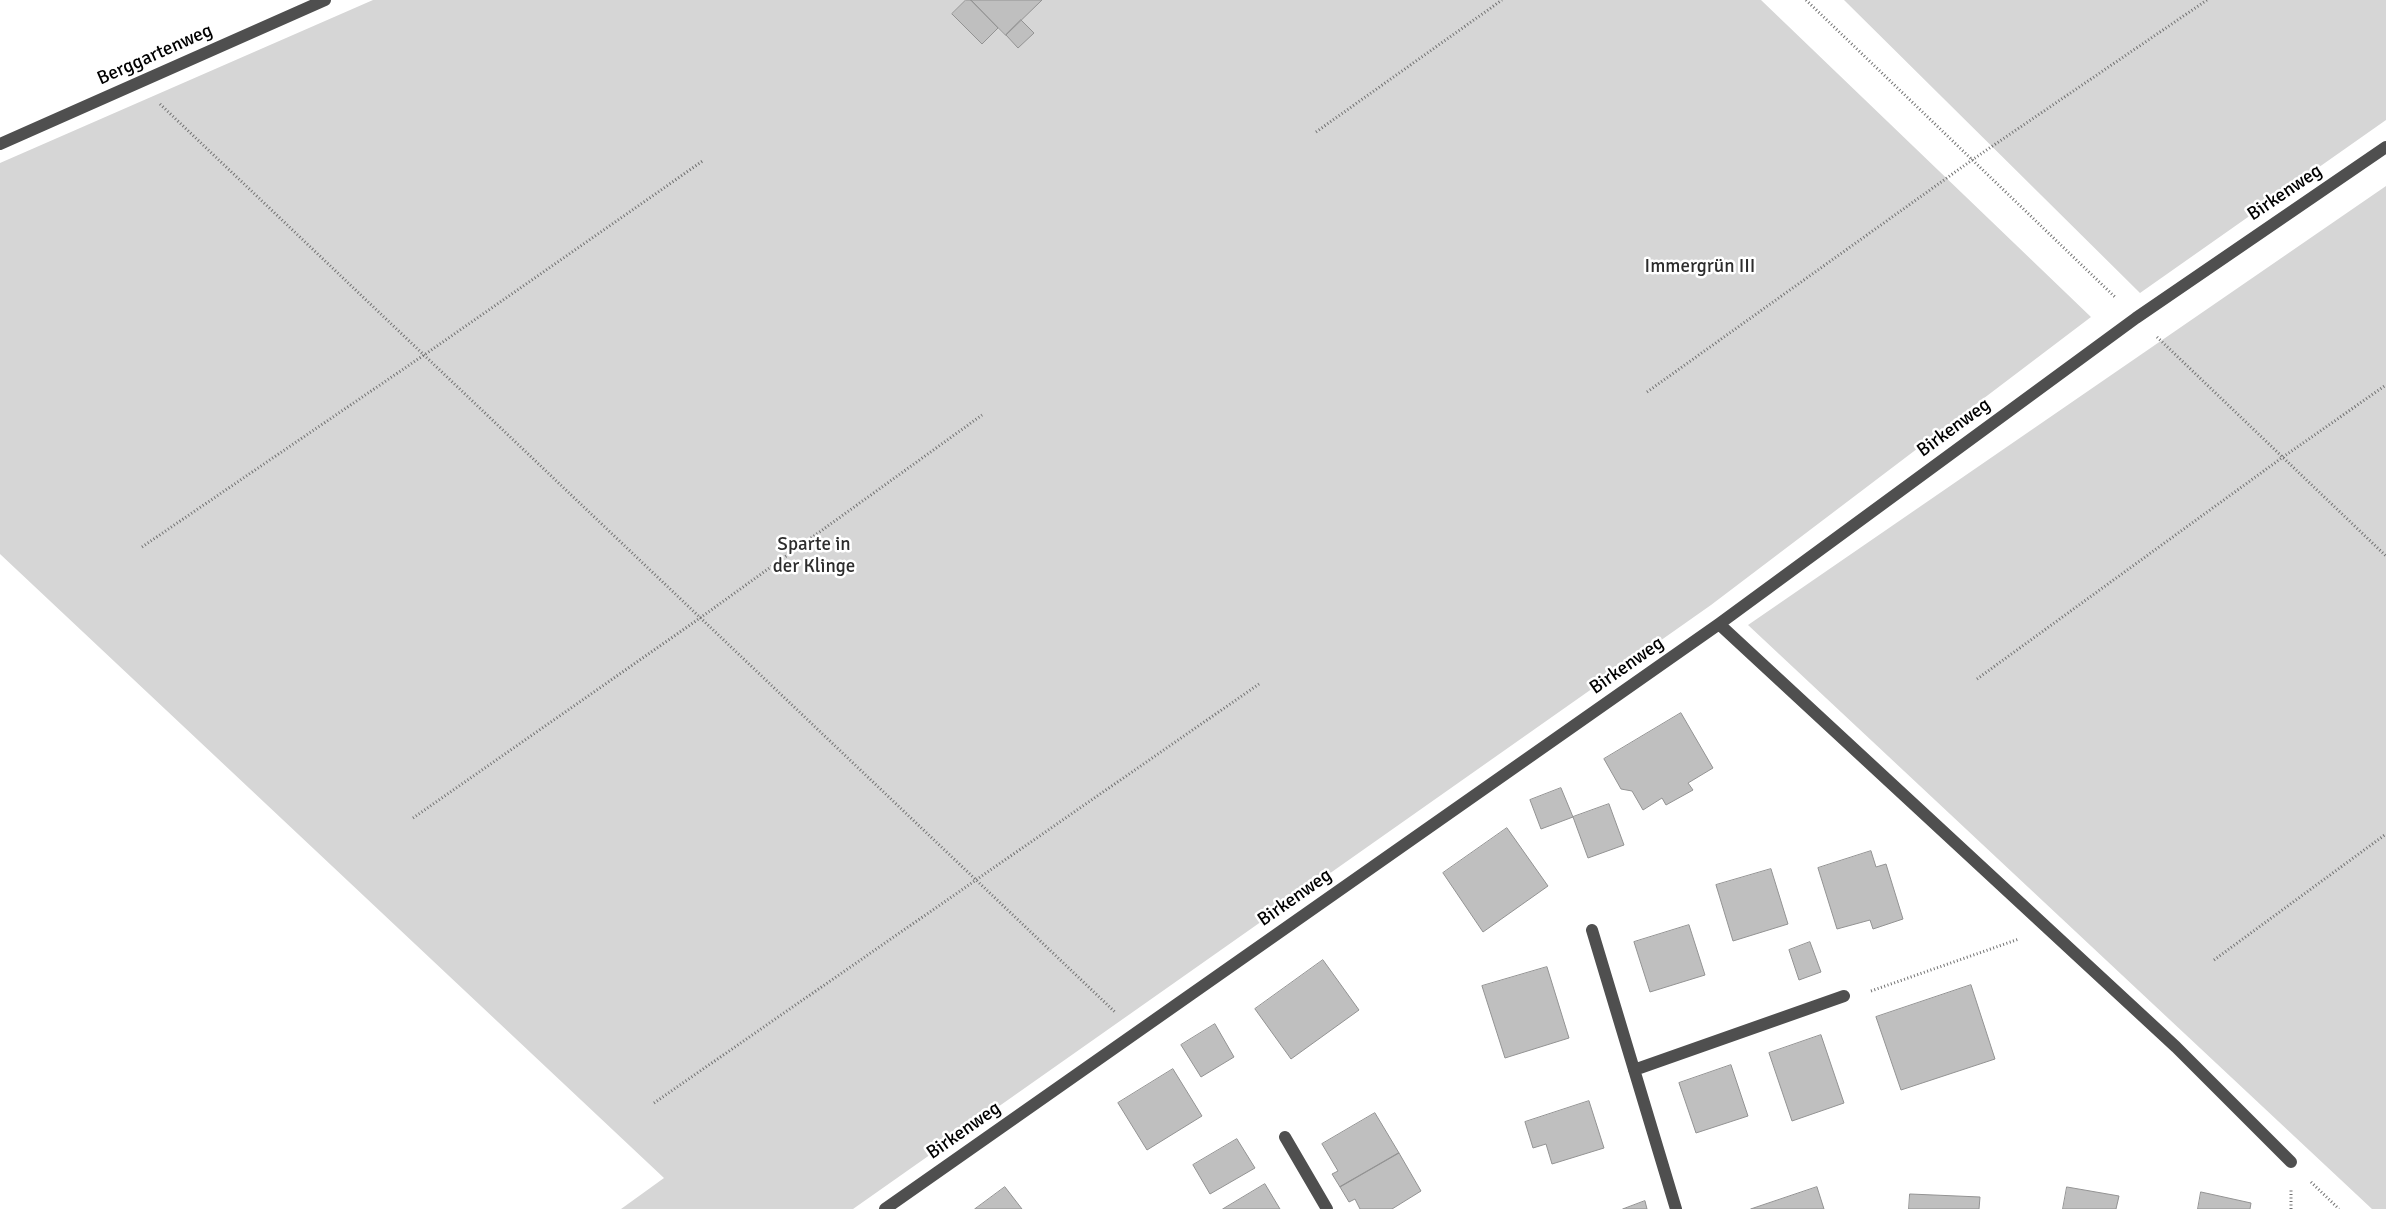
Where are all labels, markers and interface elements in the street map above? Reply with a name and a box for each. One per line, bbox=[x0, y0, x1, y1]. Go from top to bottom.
street label: Berggartenweg bbox=[94, 19, 216, 91]
street label: Birkenweg bbox=[2243, 160, 2327, 226]
park label: Immergrün III bbox=[1645, 256, 1755, 278]
street label: Birkenweg bbox=[1913, 394, 1995, 462]
park label: Sparte in der Klinge bbox=[773, 534, 855, 578]
street label: Birkenweg bbox=[1585, 632, 1669, 700]
street label: Birkenweg bbox=[1253, 864, 1337, 932]
street label: Birkenweg bbox=[922, 1097, 1006, 1165]

